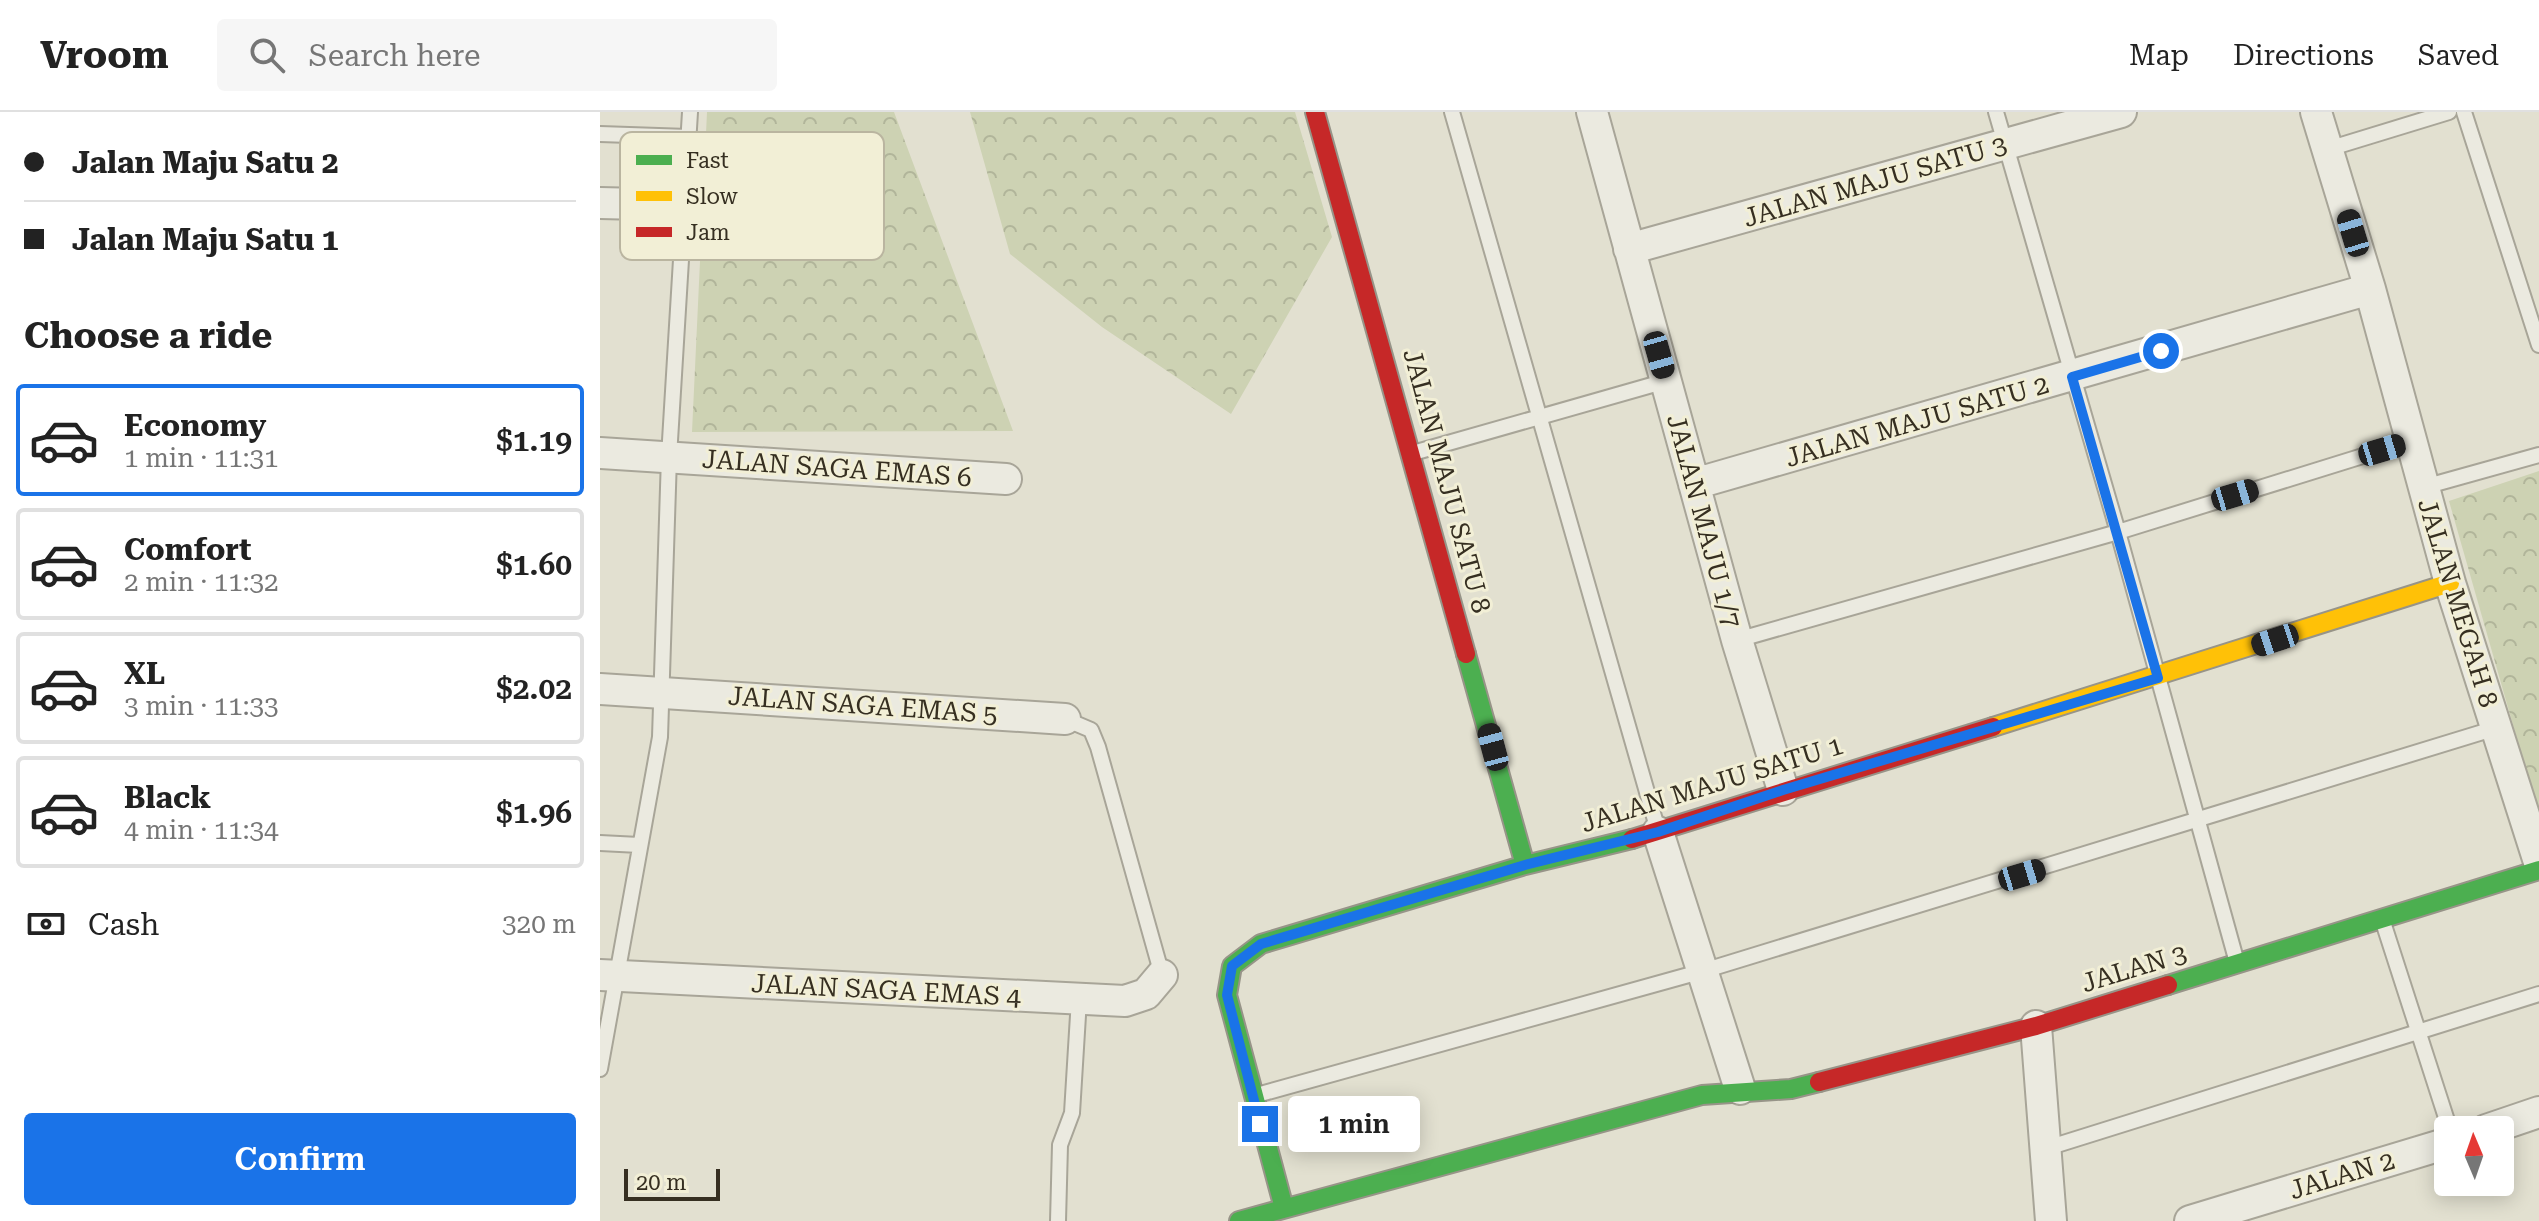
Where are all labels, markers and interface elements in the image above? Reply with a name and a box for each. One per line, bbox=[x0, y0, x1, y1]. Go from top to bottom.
search box bbox=[217, 19, 777, 91]
text: Vroom bbox=[40, 33, 169, 77]
icon: search bbox=[245, 33, 289, 77]
text: Search here bbox=[309, 38, 480, 73]
text: Map bbox=[2129, 39, 2189, 72]
text: Directions bbox=[2233, 39, 2374, 72]
text: Saved bbox=[2418, 39, 2499, 72]
street label: JALAN MAJU SATU 3 bbox=[1740, 129, 2010, 233]
legend bbox=[620, 132, 884, 260]
text: Jalan Maju Satu 2 bbox=[72, 145, 339, 180]
text: Fast bbox=[686, 148, 729, 173]
text: Slow bbox=[686, 184, 739, 209]
car bbox=[2335, 207, 2371, 259]
text: Jam bbox=[686, 220, 730, 245]
text: Jalan Maju Satu 1 bbox=[72, 222, 339, 257]
text: Choose a ride bbox=[24, 315, 272, 357]
car bbox=[1641, 329, 1677, 381]
route start bbox=[2143, 333, 2179, 369]
street label: JALAN MAJU SATU 8 bbox=[1397, 346, 1497, 616]
street label: JALAN MAJU SATU 2 bbox=[1782, 369, 2052, 473]
icon: car bbox=[28, 404, 100, 476]
text: Economy bbox=[124, 408, 266, 443]
street label: JALAN MAJU 1/7 bbox=[1661, 411, 1747, 631]
text: $1.19 bbox=[496, 423, 572, 458]
car bbox=[2356, 432, 2408, 468]
text: 1 min · 11:31 bbox=[124, 443, 279, 473]
street label: JALAN SAGA EMAS 6 bbox=[701, 444, 973, 492]
car bbox=[2209, 477, 2261, 513]
street label: JALAN MEGAH 8 bbox=[2412, 495, 2504, 711]
icon: car bbox=[28, 528, 100, 600]
text: Comfort bbox=[124, 532, 251, 567]
text: $1.60 bbox=[496, 547, 572, 582]
text: 2 min · 11:32 bbox=[124, 567, 279, 597]
car bbox=[2248, 621, 2302, 659]
icon: car bbox=[28, 652, 100, 724]
text: XL bbox=[124, 656, 165, 691]
text: $2.02 bbox=[496, 671, 572, 706]
street label: JALAN SAGA EMAS 5 bbox=[727, 681, 999, 729]
text: 3 min · 11:33 bbox=[124, 691, 279, 721]
car bbox=[1475, 721, 1511, 773]
street label: JALAN MAJU SATU 1 bbox=[1577, 730, 1847, 838]
icon: car bbox=[28, 776, 100, 848]
text: Black bbox=[124, 780, 211, 815]
text: $1.96 bbox=[496, 795, 572, 830]
text: 4 min · 11:34 bbox=[124, 815, 279, 845]
car bbox=[1996, 857, 2048, 893]
icon: cash bbox=[24, 902, 68, 946]
text: Cash bbox=[88, 907, 159, 942]
text: 320 m bbox=[502, 909, 576, 939]
street label: JALAN 3 bbox=[2078, 938, 2190, 998]
street label: JALAN SAGA EMAS 4 bbox=[750, 968, 1022, 1012]
callout: 1 min bbox=[1288, 1096, 1420, 1152]
route end bbox=[1242, 1106, 1278, 1142]
text: 1 min bbox=[1318, 1109, 1390, 1139]
button: Confirm bbox=[24, 1113, 576, 1205]
north arrow bbox=[2434, 1116, 2514, 1196]
map controls bbox=[2434, 1116, 2514, 1196]
street label: JALAN 2 bbox=[2286, 1145, 2398, 1205]
scale bar bbox=[624, 1165, 720, 1201]
text: 20 m bbox=[636, 1170, 686, 1195]

